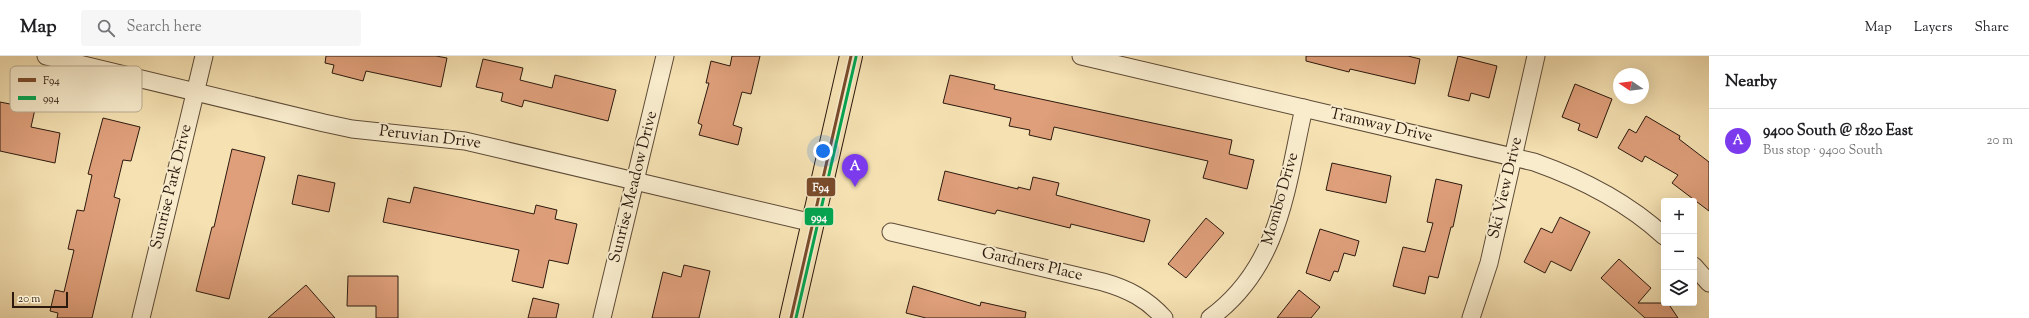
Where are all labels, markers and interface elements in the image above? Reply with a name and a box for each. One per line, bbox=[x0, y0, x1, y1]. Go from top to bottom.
search box bbox=[81, 10, 361, 46]
text: Map bbox=[20, 14, 57, 41]
icon: search bbox=[95, 17, 117, 39]
text: Search here bbox=[127, 17, 202, 38]
text: Map bbox=[1865, 18, 1892, 38]
text: Layers bbox=[1914, 18, 1952, 38]
text: Share bbox=[1974, 18, 2009, 38]
legend bbox=[10, 66, 142, 112]
north arrow bbox=[1613, 68, 1649, 104]
text: Nearby bbox=[1725, 70, 1777, 94]
text: F94 bbox=[43, 73, 60, 89]
text: 994 bbox=[43, 91, 60, 107]
street label: Tramway Drive bbox=[1327, 103, 1435, 149]
street label: Sunrise Meadow Drive bbox=[604, 109, 664, 265]
street label: Peruvian Drive bbox=[378, 120, 482, 156]
text: 9400 South @ 1820 East bbox=[1763, 121, 1913, 142]
street label: Sunrise Park Drive bbox=[145, 122, 199, 252]
text: A bbox=[1733, 132, 1743, 150]
text: 20 m bbox=[1987, 132, 2013, 150]
street label: Ski View Drive bbox=[1483, 135, 1529, 241]
your location bbox=[813, 141, 833, 161]
text: Bus stop · 9400 South bbox=[1763, 142, 1883, 160]
street label: Mombo Drive bbox=[1257, 150, 1305, 248]
pin: A bbox=[842, 154, 868, 187]
line badge: F94 bbox=[806, 177, 836, 197]
text: F94 bbox=[812, 180, 830, 196]
map controls bbox=[1661, 198, 1697, 306]
button: + bbox=[1661, 198, 1697, 234]
line badge: 994 bbox=[804, 207, 834, 226]
text: 994 bbox=[811, 210, 828, 226]
button: − bbox=[1661, 234, 1697, 270]
street label: Gardners Place bbox=[979, 242, 1085, 288]
button: layers bbox=[1661, 270, 1697, 306]
scale bar bbox=[12, 290, 68, 309]
text: 20 m bbox=[18, 291, 40, 307]

